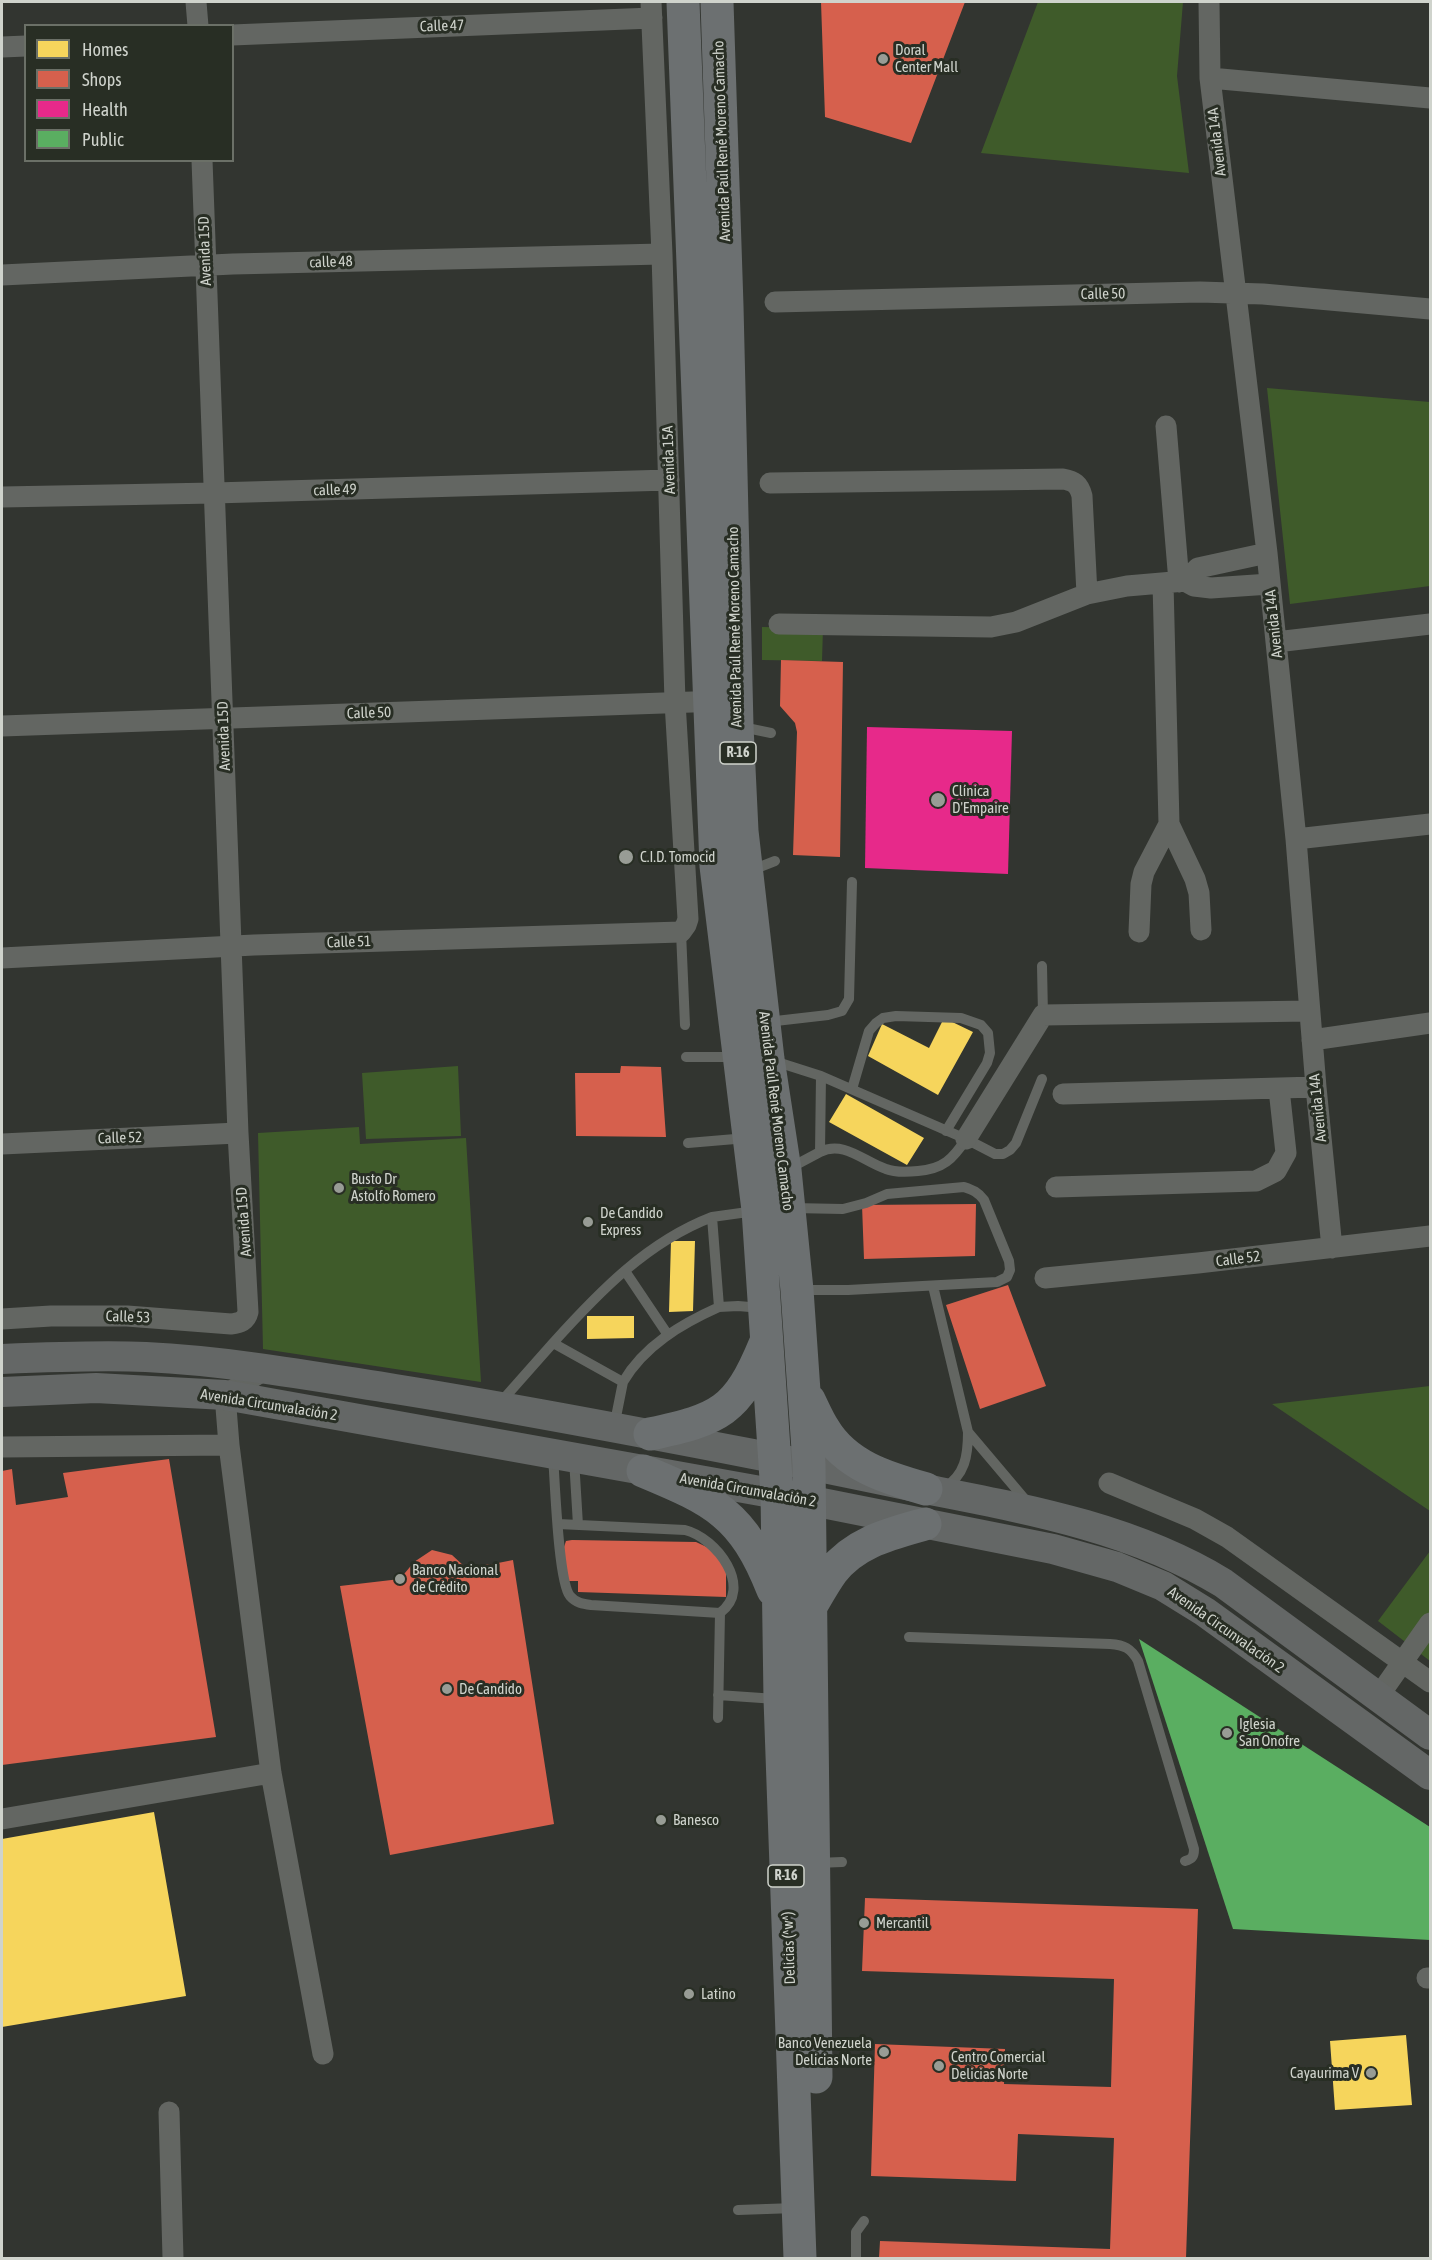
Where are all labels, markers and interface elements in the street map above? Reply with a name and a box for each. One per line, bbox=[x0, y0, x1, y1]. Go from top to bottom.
street label: Calle 47 bbox=[419, 16, 465, 36]
legend bbox=[24, 24, 234, 162]
text: Homes bbox=[82, 39, 128, 60]
street label: Avenida Paúl René Moreno Camacho bbox=[709, 40, 735, 242]
place label: Doral Center Mall bbox=[895, 41, 958, 76]
marker: Doral Center Mall bbox=[876, 52, 890, 66]
text: Shops bbox=[82, 69, 122, 90]
text: Health bbox=[82, 99, 128, 120]
street label: Avenida 14A bbox=[1204, 107, 1230, 177]
text: Public bbox=[82, 129, 124, 150]
street label: Avenida 15D bbox=[195, 216, 215, 286]
street label: calle 48 bbox=[309, 252, 353, 272]
street label: Calle 50 bbox=[1081, 285, 1125, 303]
street label: Avenida 15A bbox=[659, 425, 679, 495]
street label: calle 49 bbox=[313, 480, 357, 500]
street label: Avenida Paúl René Moreno Camacho bbox=[724, 526, 746, 728]
street label: Avenida 14A bbox=[1261, 589, 1287, 659]
street label: Avenida 15D bbox=[214, 701, 234, 771]
street label: Calle 50 bbox=[346, 703, 392, 723]
road number: R-16 bbox=[720, 742, 756, 764]
place label: Clínica D'Empaire bbox=[952, 782, 1009, 817]
marker: Clínica D'Empaire bbox=[929, 791, 947, 809]
marker: C.I.D. Tomocid bbox=[617, 848, 635, 866]
place label: C.I.D. Tomocid bbox=[640, 848, 715, 866]
street label: Calle 51 bbox=[326, 932, 372, 952]
street label: Avenida Paúl René Moreno Camacho bbox=[755, 1010, 797, 1212]
street label: Avenida 14A bbox=[1305, 1073, 1331, 1143]
street label: Calle 52 bbox=[97, 1128, 143, 1148]
place label: Busto Dr Astolfo Romero bbox=[351, 1170, 436, 1205]
marker: Busto Dr Astolfo Romero bbox=[332, 1181, 346, 1195]
street label: Avenida 15D bbox=[233, 1187, 255, 1257]
place label: De Candido Express bbox=[600, 1204, 663, 1239]
marker: De Candido Express bbox=[581, 1215, 595, 1229]
street label: Calle 52 bbox=[1215, 1247, 1261, 1271]
street label: Calle 53 bbox=[105, 1307, 151, 1327]
street label: Avenida Circunvalación 2 bbox=[199, 1385, 339, 1425]
street label: Avenida Circunvalación 2 bbox=[678, 1469, 818, 1511]
place label: Banco Nacional de Crédito bbox=[412, 1561, 498, 1596]
marker: Banco Nacional de Crédito bbox=[393, 1572, 407, 1586]
street label: Avenida Circunvalación 2 bbox=[1164, 1583, 1288, 1677]
place label: De Candido bbox=[459, 1680, 522, 1698]
marker: De Candido bbox=[440, 1682, 454, 1696]
place label: Iglesia San Onofre bbox=[1239, 1715, 1300, 1750]
marker: Iglesia San Onofre bbox=[1220, 1726, 1234, 1740]
place label: Banesco bbox=[673, 1811, 719, 1829]
marker: Banesco bbox=[654, 1813, 668, 1827]
road number: R-16 bbox=[768, 1865, 804, 1887]
street label: Delicias (^w^) bbox=[779, 1911, 799, 1985]
place label: Mercantil bbox=[876, 1914, 929, 1932]
marker: Mercantil bbox=[857, 1916, 871, 1930]
place label: Latino bbox=[701, 1985, 736, 2003]
marker: Latino bbox=[682, 1987, 696, 2001]
place label: Banco Venezuela Delicias Norte bbox=[778, 2034, 872, 2069]
marker: Banco Venezuela Delicias Norte bbox=[877, 2045, 891, 2059]
place label: Centro Comercial Delicias Norte bbox=[951, 2048, 1045, 2083]
marker: Centro Comercial Delicias Norte bbox=[932, 2059, 946, 2073]
place label: Cayaurima V bbox=[1290, 2064, 1359, 2082]
marker: Cayaurima V bbox=[1364, 2066, 1378, 2080]

